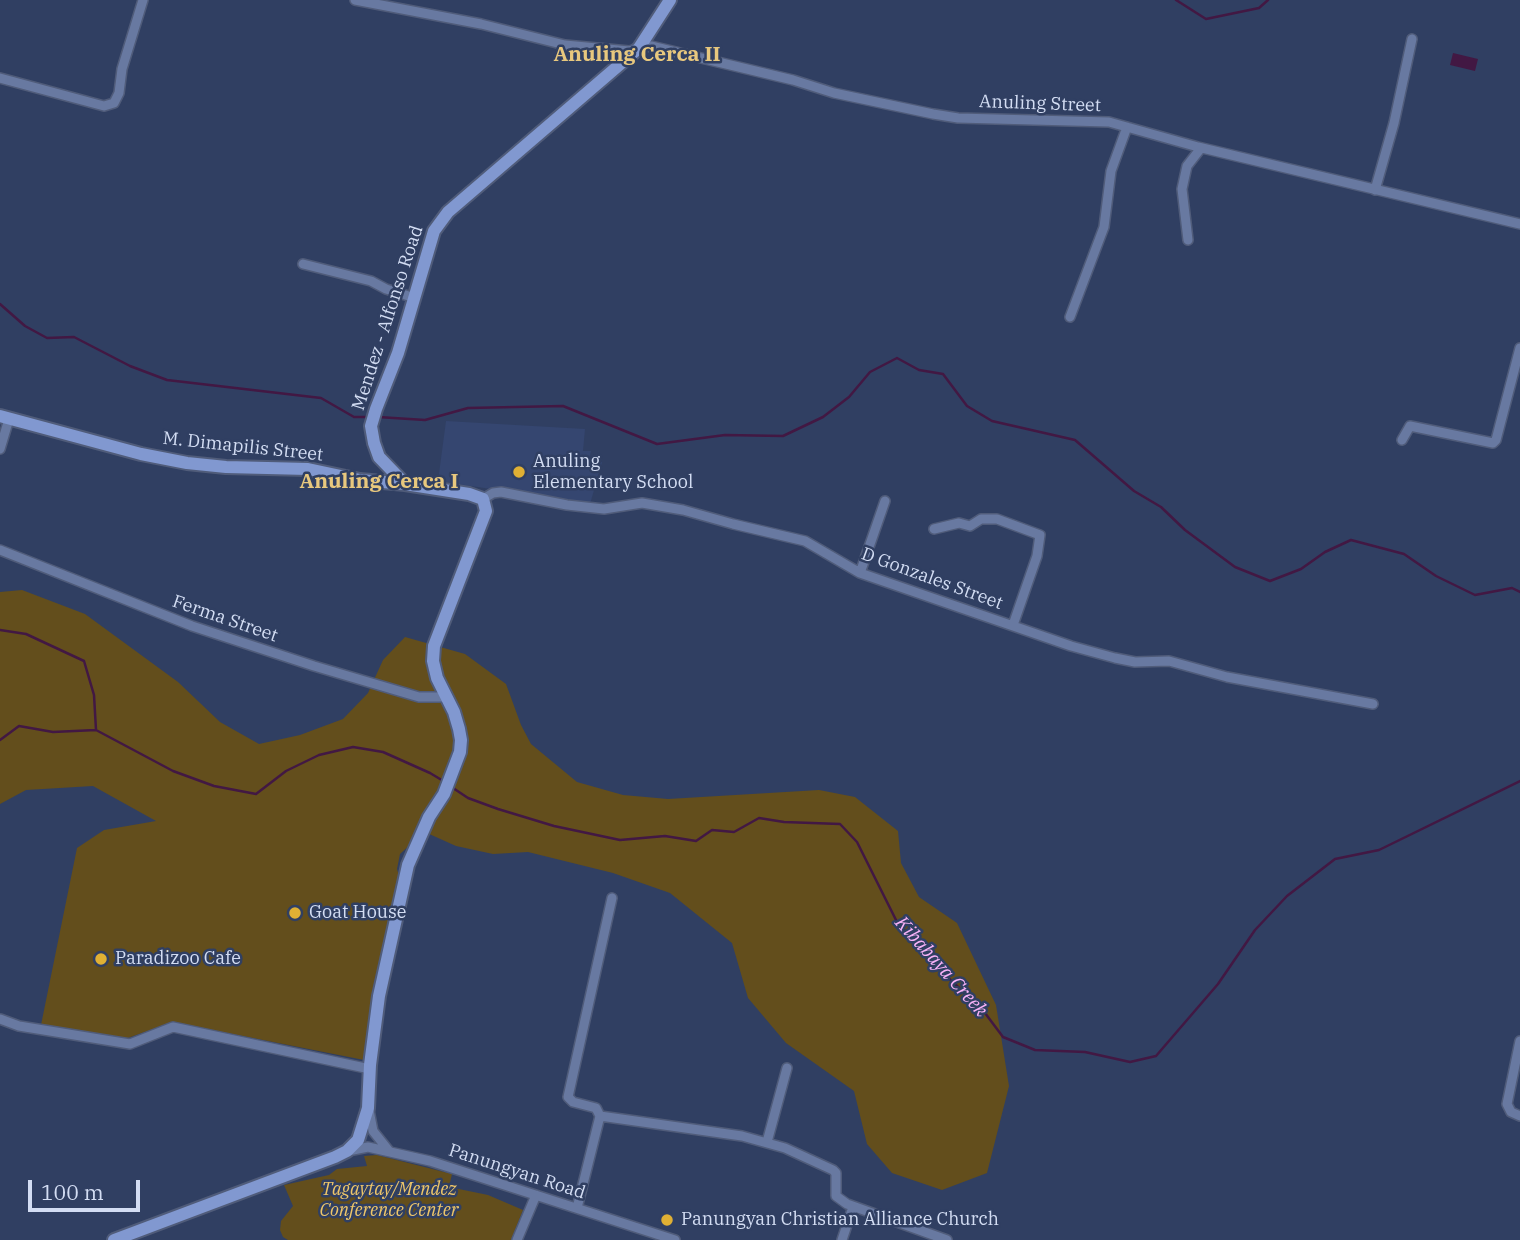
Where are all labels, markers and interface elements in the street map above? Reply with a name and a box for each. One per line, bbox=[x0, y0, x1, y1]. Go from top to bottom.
district label: Anuling Cerca II bbox=[553, 42, 721, 68]
street label: Anuling Street bbox=[979, 91, 1101, 117]
street label: Mendez - Alfonso Road bbox=[348, 223, 428, 413]
street label: M. Dimapilis Street bbox=[162, 428, 324, 466]
place label: Anuling Elementary School bbox=[533, 451, 693, 494]
marker: Anuling Elementary School bbox=[511, 464, 527, 480]
district label: Anuling Cerca I bbox=[299, 469, 459, 495]
street label: D Gonzales Street bbox=[858, 543, 1006, 615]
street label: Ferma Street bbox=[170, 591, 280, 647]
place label: Goat House bbox=[309, 902, 406, 924]
marker: Goat House bbox=[287, 905, 303, 921]
water label: Kibabaya Creek bbox=[890, 912, 992, 1022]
place label: Paradizoo Cafe bbox=[115, 948, 241, 970]
marker: Paradizoo Cafe bbox=[93, 951, 109, 967]
street label: Panungyan Road bbox=[446, 1140, 588, 1204]
scale bar bbox=[32, 1166, 144, 1210]
text: 100 m bbox=[41, 1178, 104, 1206]
park label: Tagaytay/Mendez Conference Center bbox=[319, 1179, 459, 1222]
place label: Panungyan Christian Alliance Church bbox=[681, 1209, 999, 1231]
marker: Panungyan Christian Alliance Church bbox=[659, 1212, 675, 1228]

